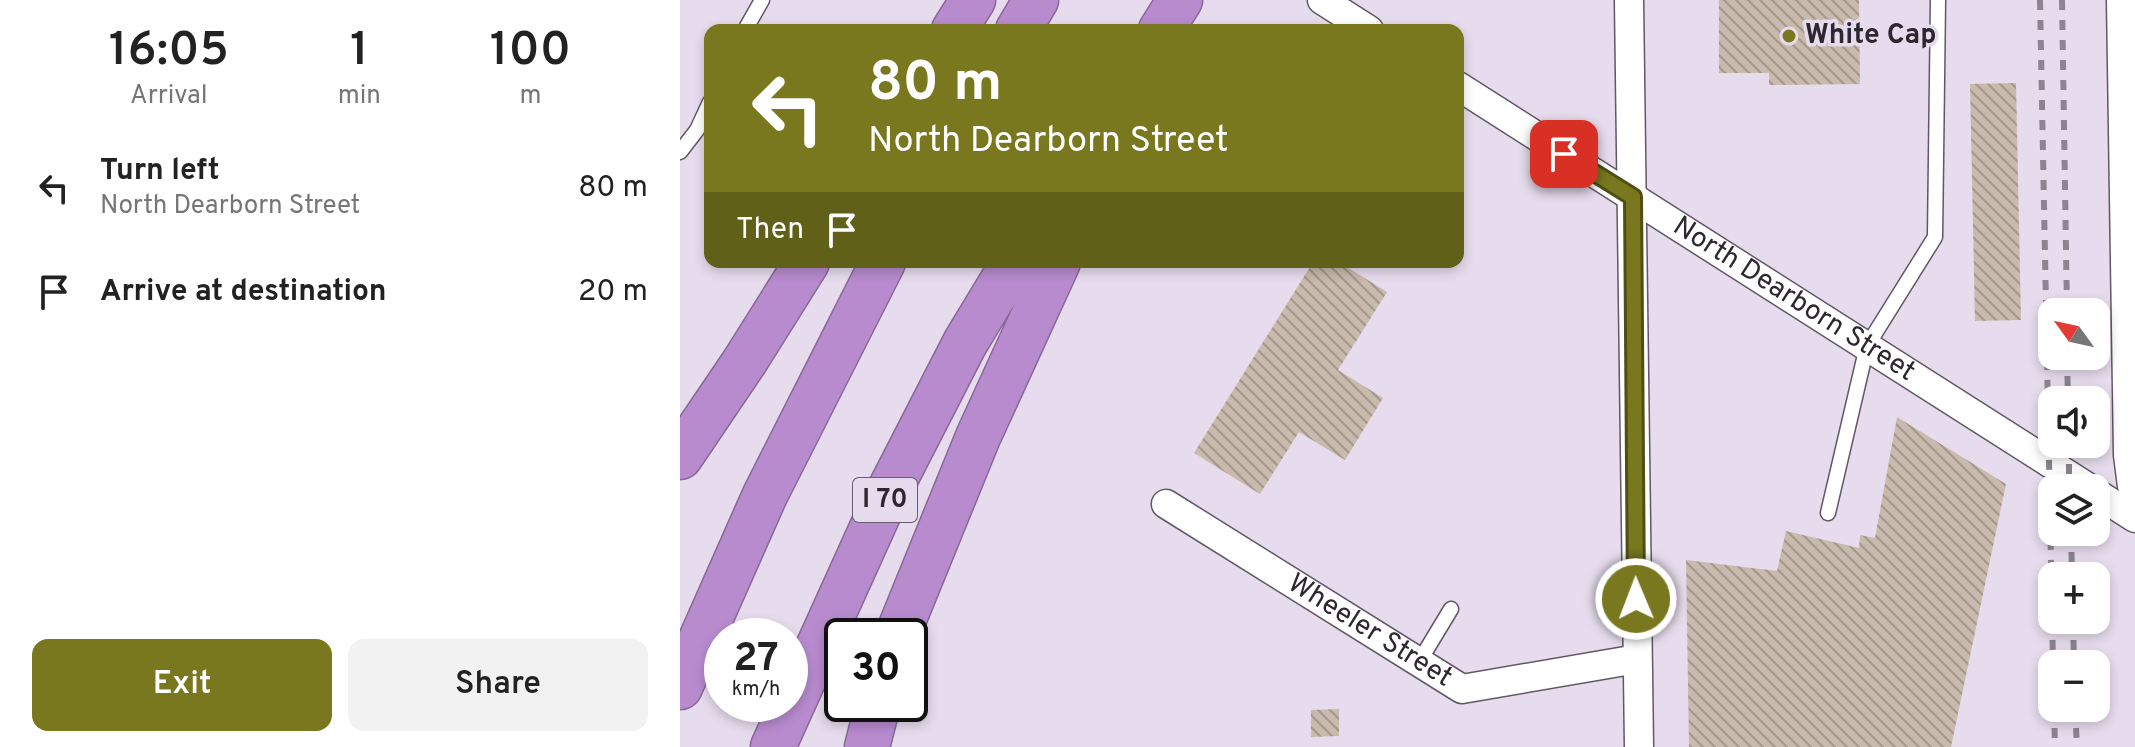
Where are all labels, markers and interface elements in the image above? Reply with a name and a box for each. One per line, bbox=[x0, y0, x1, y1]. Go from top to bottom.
place label: White Cap bbox=[1805, 18, 1937, 54]
text: 16:05 bbox=[109, 22, 229, 82]
text: 1 bbox=[350, 22, 369, 82]
text: 100 bbox=[490, 22, 571, 82]
marker: White Cap bbox=[1780, 27, 1798, 45]
text: 80 m bbox=[868, 50, 1002, 120]
icon: left bbox=[736, 56, 840, 160]
text: Arrival bbox=[130, 80, 208, 113]
text: min bbox=[338, 80, 381, 113]
text: m bbox=[519, 80, 541, 113]
text: North Dearborn Street bbox=[868, 119, 1229, 165]
pin bbox=[1530, 120, 1598, 188]
icon: arrive bbox=[1542, 132, 1586, 176]
text: Turn left bbox=[100, 153, 220, 190]
icon: left bbox=[32, 166, 76, 210]
text: 80 m bbox=[578, 170, 648, 207]
text: North Dearborn Street bbox=[100, 190, 360, 223]
icon: arrive bbox=[820, 208, 864, 252]
street label: North Dearborn Street bbox=[1666, 209, 1922, 390]
text: Then bbox=[736, 212, 804, 249]
icon: arrive bbox=[32, 270, 76, 314]
text: Arrive at destination bbox=[100, 274, 386, 311]
text: 20 m bbox=[578, 274, 648, 311]
north arrow bbox=[2038, 298, 2110, 370]
map controls bbox=[2038, 298, 2110, 722]
button: sound bbox=[2038, 386, 2110, 458]
button: layers bbox=[2038, 474, 2110, 546]
road number: I 70 bbox=[853, 478, 917, 522]
position arrow bbox=[1594, 557, 1678, 641]
button: + bbox=[2038, 562, 2110, 634]
street label: Wheeler Street bbox=[1280, 566, 1459, 696]
speed limit sign: 30 bbox=[824, 618, 928, 722]
text: 27 bbox=[733, 635, 779, 685]
button: Exit bbox=[32, 639, 332, 731]
button: Share bbox=[348, 639, 648, 731]
button: − bbox=[2038, 650, 2110, 722]
text: km/h bbox=[732, 677, 780, 703]

